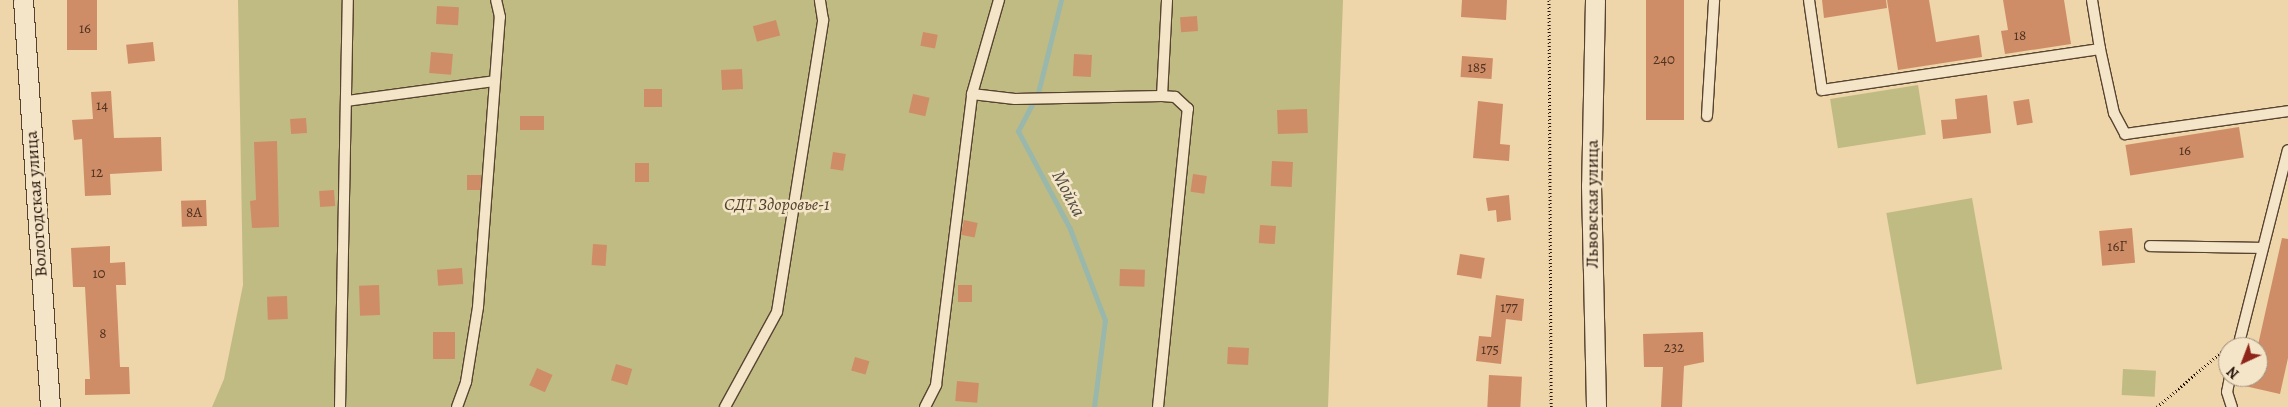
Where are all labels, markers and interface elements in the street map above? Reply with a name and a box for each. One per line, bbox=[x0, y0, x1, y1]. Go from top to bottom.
house number: 16 bbox=[79, 20, 91, 38]
house number: 18 bbox=[2014, 27, 2026, 45]
house number: 240 bbox=[1653, 51, 1675, 69]
house number: 185 bbox=[1468, 59, 1486, 77]
house number: 14 bbox=[96, 97, 108, 115]
street label: Вологодская улица bbox=[20, 130, 52, 278]
street label: Львовская улица bbox=[1581, 140, 1603, 268]
house number: 16 bbox=[2179, 142, 2191, 160]
house number: 12 bbox=[91, 164, 103, 182]
water label: Мойка bbox=[1046, 167, 1090, 221]
park label: СДТ Здоровье-1 bbox=[724, 193, 830, 215]
house number: 8А bbox=[186, 204, 202, 222]
house number: 16Г bbox=[2107, 238, 2127, 256]
house number: 10 bbox=[92, 265, 106, 283]
house number: 177 bbox=[1500, 299, 1518, 317]
house number: 8 bbox=[99, 325, 107, 343]
north arrow bbox=[2218, 337, 2268, 387]
house number: 232 bbox=[1664, 339, 1684, 357]
house number: 175 bbox=[1481, 341, 1499, 359]
text: N bbox=[2223, 362, 2243, 383]

